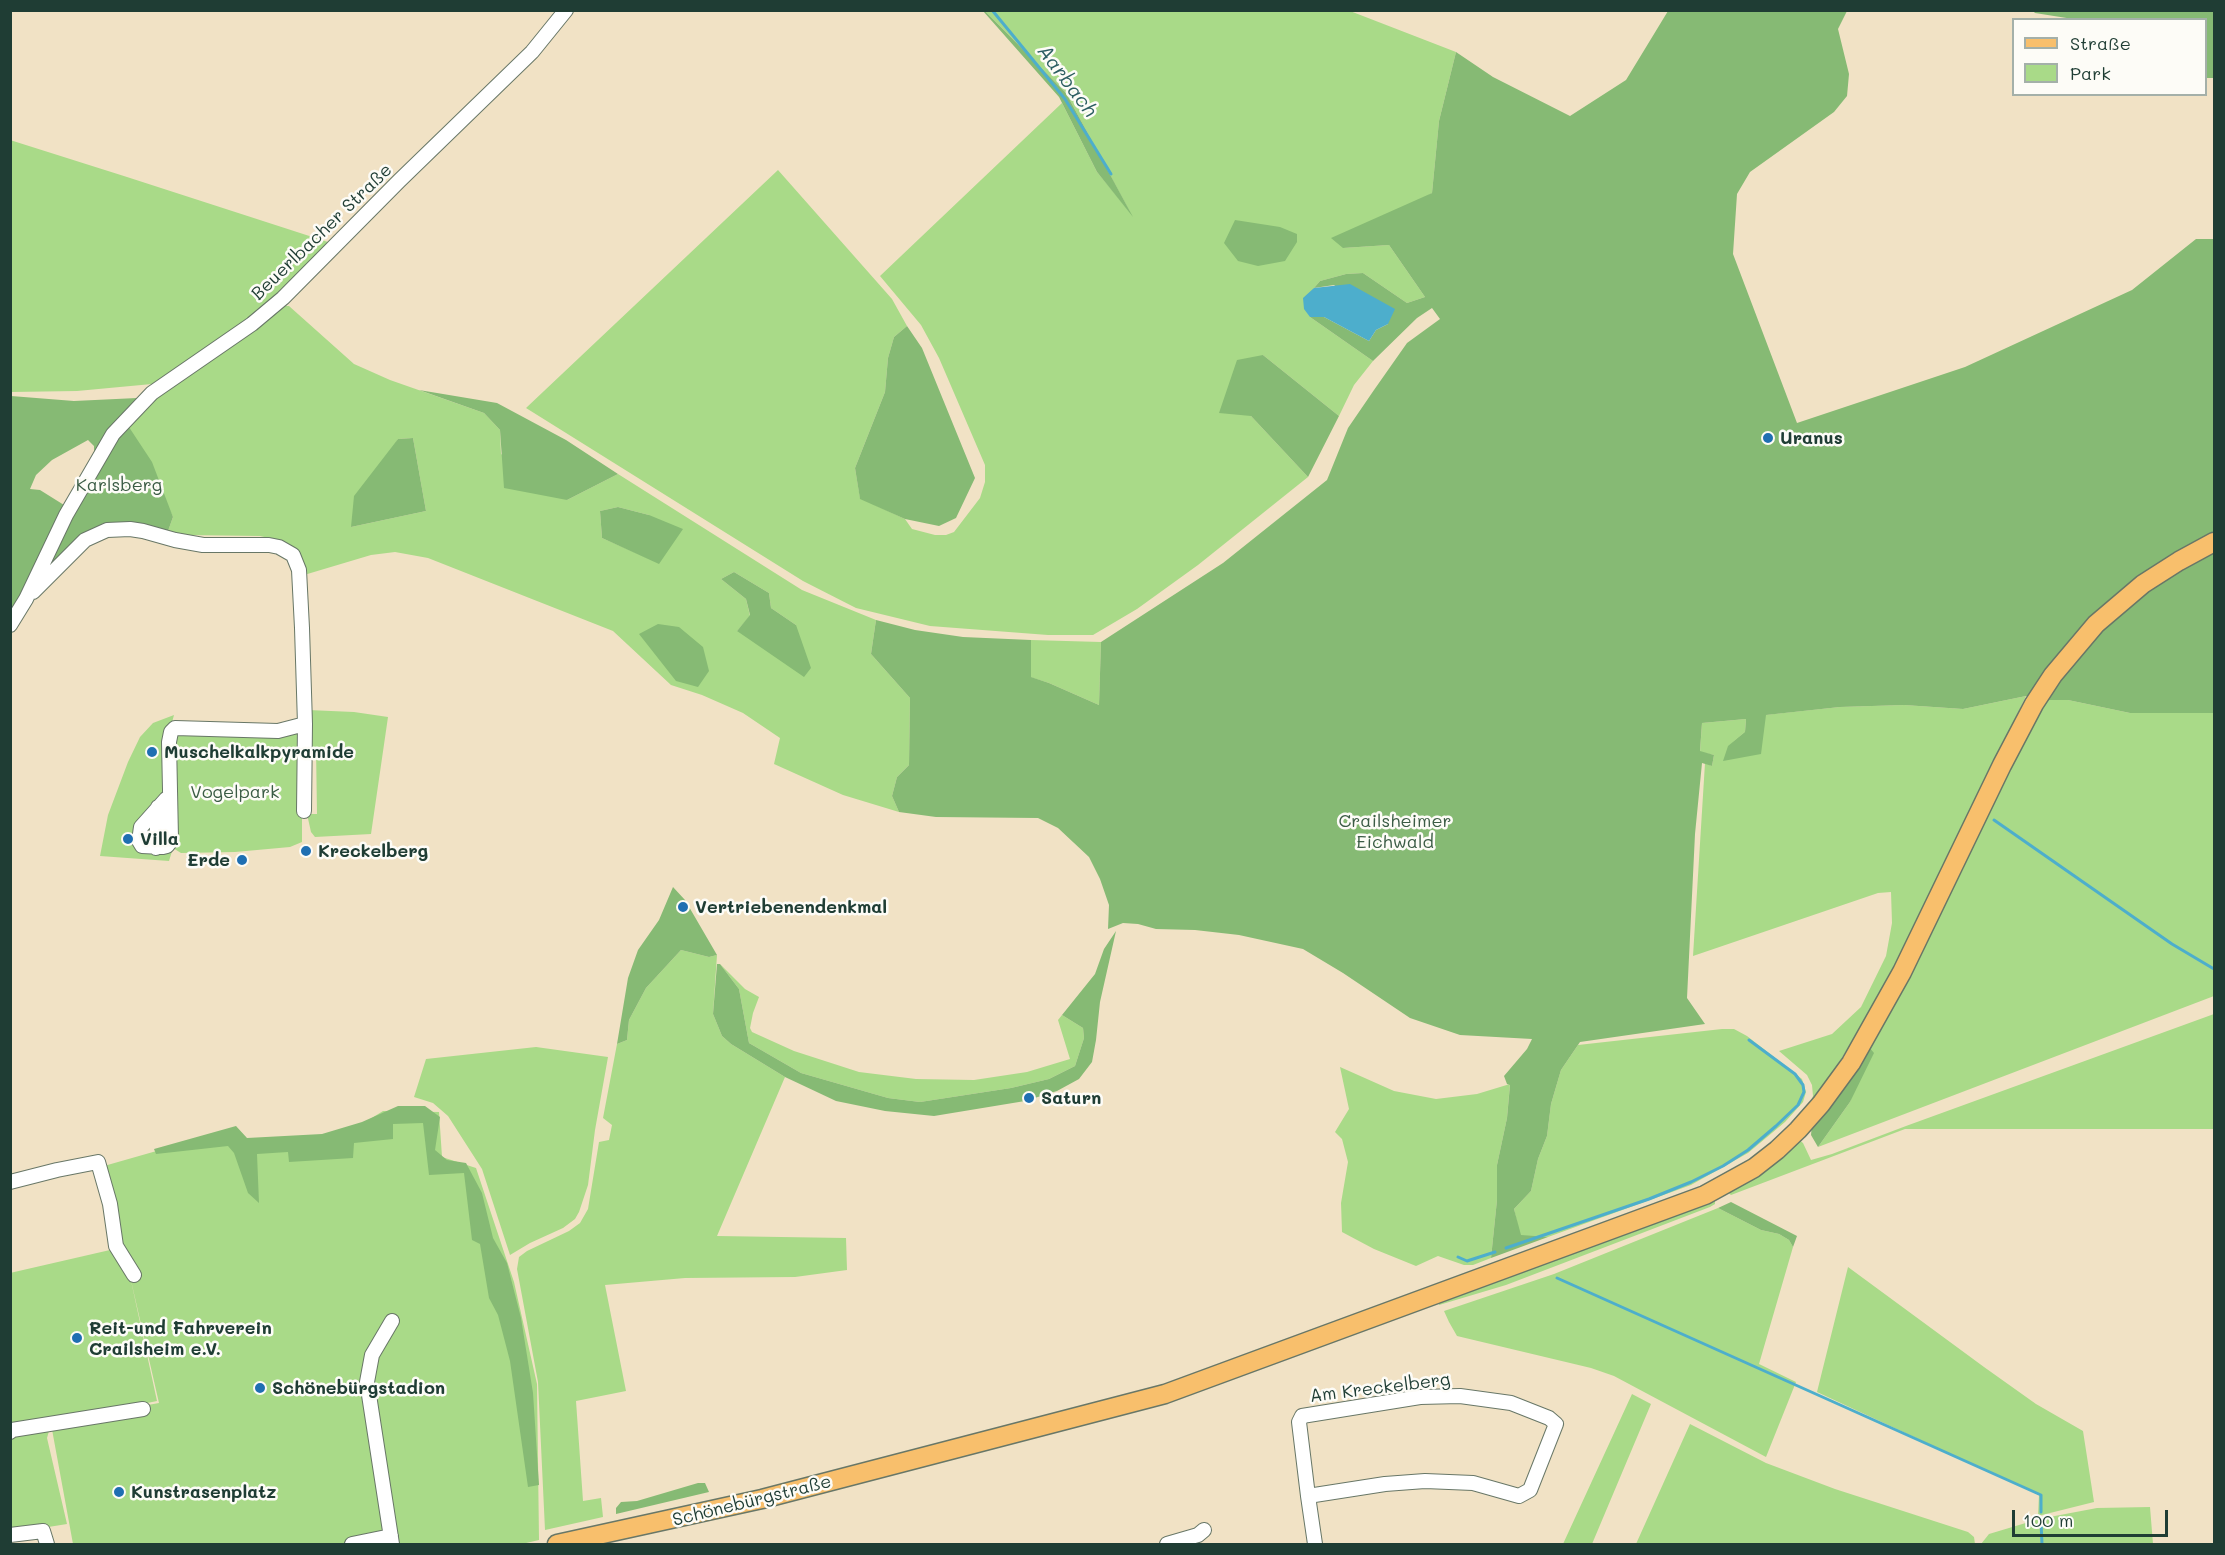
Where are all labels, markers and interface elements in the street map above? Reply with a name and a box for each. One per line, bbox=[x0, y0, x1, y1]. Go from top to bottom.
legend bbox=[2012, 18, 2207, 96]
text: Straße bbox=[2070, 31, 2131, 55]
water label: Aarbach bbox=[1032, 40, 1102, 122]
text: Park bbox=[2070, 61, 2111, 85]
street label: Beuerlbacher Straße bbox=[247, 159, 397, 305]
place label: Uranus bbox=[1780, 427, 1843, 449]
marker: Uranus bbox=[1761, 431, 1775, 445]
park label: Karlsberg bbox=[76, 474, 162, 496]
place label: Muschelkalkpyramide bbox=[164, 741, 354, 763]
marker: Muschelkalkpyramide bbox=[145, 745, 159, 759]
park label: Vogelpark bbox=[190, 781, 280, 803]
park label: Crailsheimer Eichwald bbox=[1338, 810, 1452, 852]
place label: Villa bbox=[140, 828, 179, 850]
marker: Villa bbox=[121, 832, 135, 846]
place label: Kreckelberg bbox=[318, 840, 428, 862]
marker: Kreckelberg bbox=[299, 844, 313, 858]
place label: Erde bbox=[187, 849, 230, 871]
marker: Erde bbox=[235, 853, 249, 867]
place label: Vertriebenendenkmal bbox=[695, 896, 887, 918]
marker: Vertriebenendenkmal bbox=[676, 900, 690, 914]
place label: Saturn bbox=[1041, 1087, 1101, 1109]
marker: Saturn bbox=[1022, 1091, 1036, 1105]
place label: Reit-und Fahrverein Crailsheim e.V. bbox=[89, 1317, 272, 1360]
marker: Reit-und Fahrverein Crailsheim e.V. bbox=[70, 1331, 84, 1345]
street label: Am Kreckelberg bbox=[1308, 1369, 1452, 1407]
place label: Schönebürgstadion bbox=[272, 1377, 445, 1399]
marker: Schönebürgstadion bbox=[253, 1381, 267, 1395]
street label: Schönebürgstraße bbox=[670, 1471, 834, 1531]
place label: Kunstrasenplatz bbox=[131, 1481, 277, 1503]
marker: Kunstrasenplatz bbox=[112, 1485, 126, 1499]
scale bar bbox=[2015, 1498, 2171, 1536]
text: 100 m bbox=[2023, 1508, 2073, 1532]

